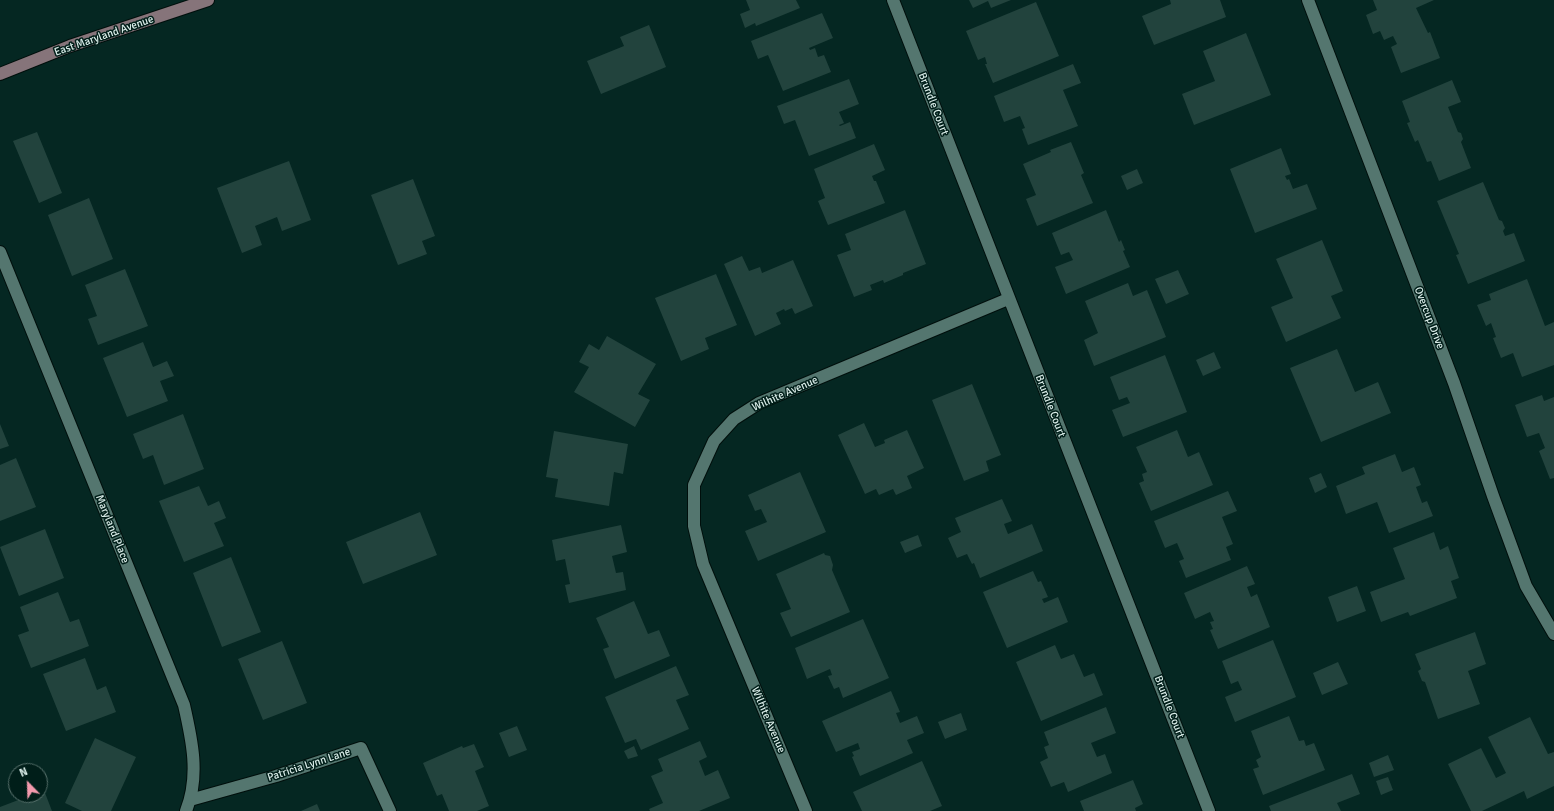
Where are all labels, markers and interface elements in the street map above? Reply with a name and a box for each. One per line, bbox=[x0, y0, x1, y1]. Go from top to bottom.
street label: East Maryland Avenue bbox=[53, 13, 155, 59]
street label: Brundle Court bbox=[915, 71, 951, 137]
street label: Overcup Drive bbox=[1411, 285, 1447, 351]
street label: Brundle Court bbox=[1032, 373, 1068, 439]
street label: Wilhite Avenue bbox=[750, 374, 820, 414]
street label: Maryland Place bbox=[92, 493, 132, 565]
street label: Brundle Court bbox=[1151, 674, 1187, 740]
street label: Wilhite Avenue bbox=[748, 685, 788, 755]
street label: Patricia Lynn Lane bbox=[266, 745, 352, 785]
north arrow bbox=[8, 763, 48, 803]
text: N bbox=[17, 765, 30, 780]

